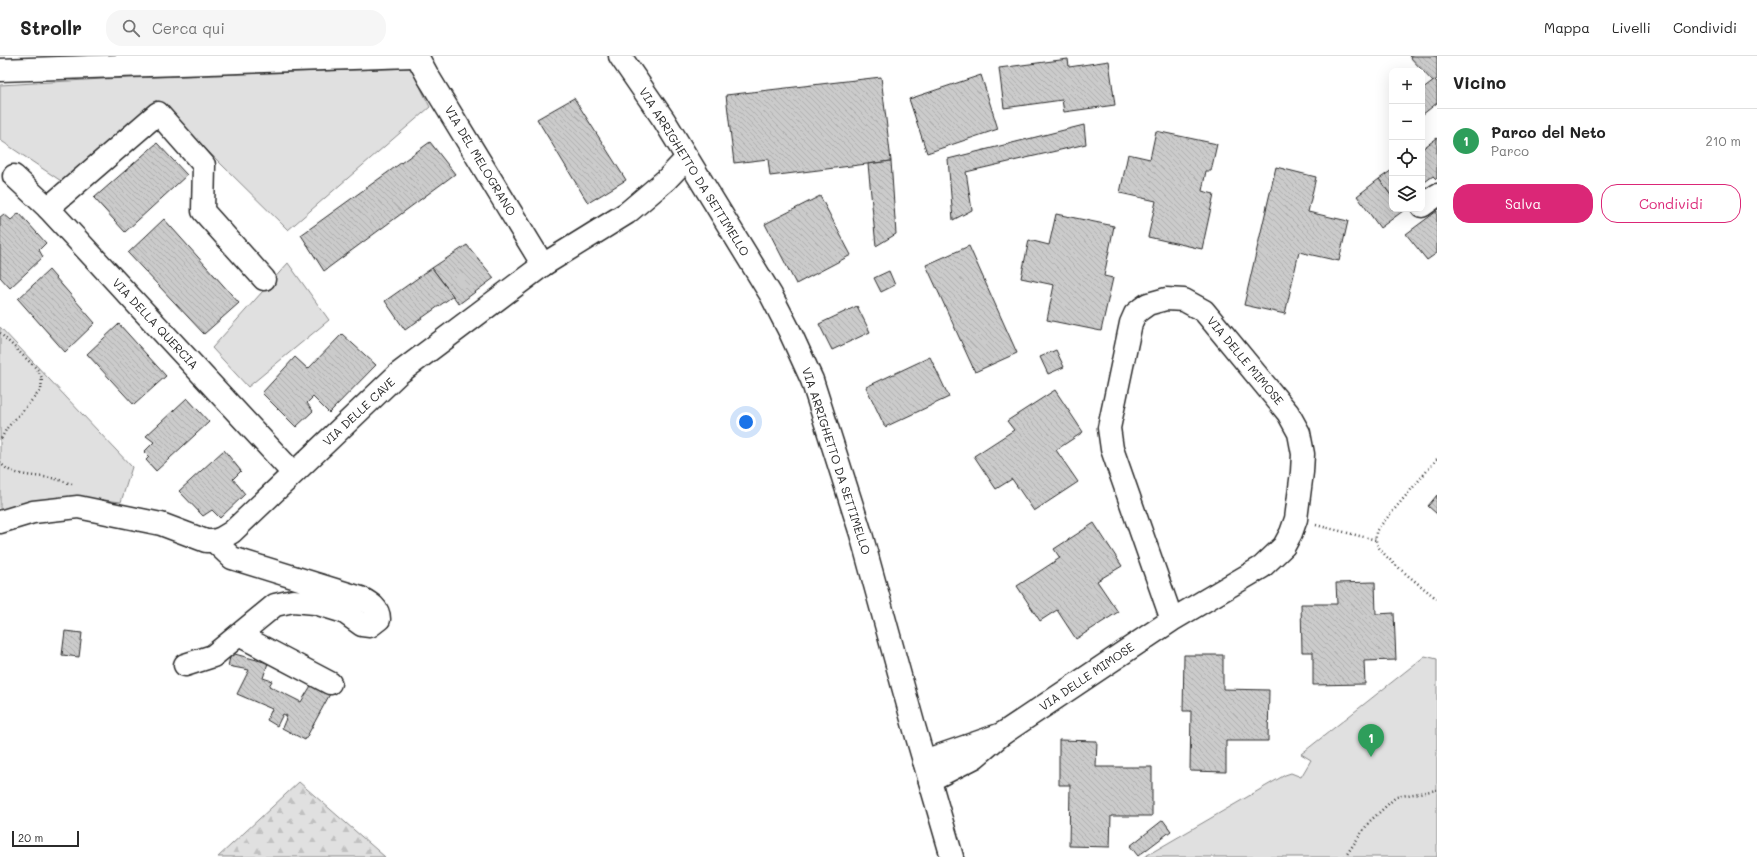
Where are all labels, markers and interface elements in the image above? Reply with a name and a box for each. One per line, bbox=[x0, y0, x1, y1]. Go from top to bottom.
search box bbox=[106, 10, 386, 46]
text: Strollr bbox=[20, 15, 82, 40]
icon: search bbox=[120, 17, 142, 39]
text: Cerca qui bbox=[152, 18, 225, 38]
text: Mappa bbox=[1544, 18, 1590, 37]
text: Livelli bbox=[1612, 18, 1651, 37]
text: Condividi bbox=[1673, 18, 1737, 37]
map controls bbox=[1389, 68, 1425, 212]
button: + bbox=[1389, 68, 1425, 104]
text: Vicino bbox=[1453, 71, 1506, 93]
street label: VIA ARRIGHETTO DA SETTIMELLO bbox=[636, 84, 754, 259]
street label: VIA DEL MELOGRANO bbox=[442, 102, 520, 219]
button: − bbox=[1389, 104, 1425, 140]
text: Parco del Neto bbox=[1491, 122, 1606, 142]
text: 1 bbox=[1463, 132, 1469, 149]
text: 210 m bbox=[1705, 132, 1741, 149]
button: locate bbox=[1389, 140, 1425, 176]
text: Parco bbox=[1491, 142, 1529, 159]
button: layers bbox=[1389, 176, 1425, 212]
button: Salva bbox=[1453, 184, 1593, 223]
button: Condividi bbox=[1601, 184, 1741, 223]
street label: VIA DELLA QUERCIA bbox=[109, 274, 202, 372]
street label: VIA DELLE MIMOSE bbox=[1204, 313, 1288, 408]
street label: VIA ARRIGHETTO DA SETTIMELLO bbox=[799, 365, 875, 557]
street label: VIA DELLE CAVE bbox=[319, 374, 398, 449]
your location bbox=[736, 412, 756, 432]
street label: VIA DELLE MIMOSE bbox=[1036, 638, 1137, 714]
pin: 1 bbox=[1358, 724, 1384, 757]
scale bar bbox=[12, 829, 79, 848]
text: 20 m bbox=[18, 830, 43, 845]

